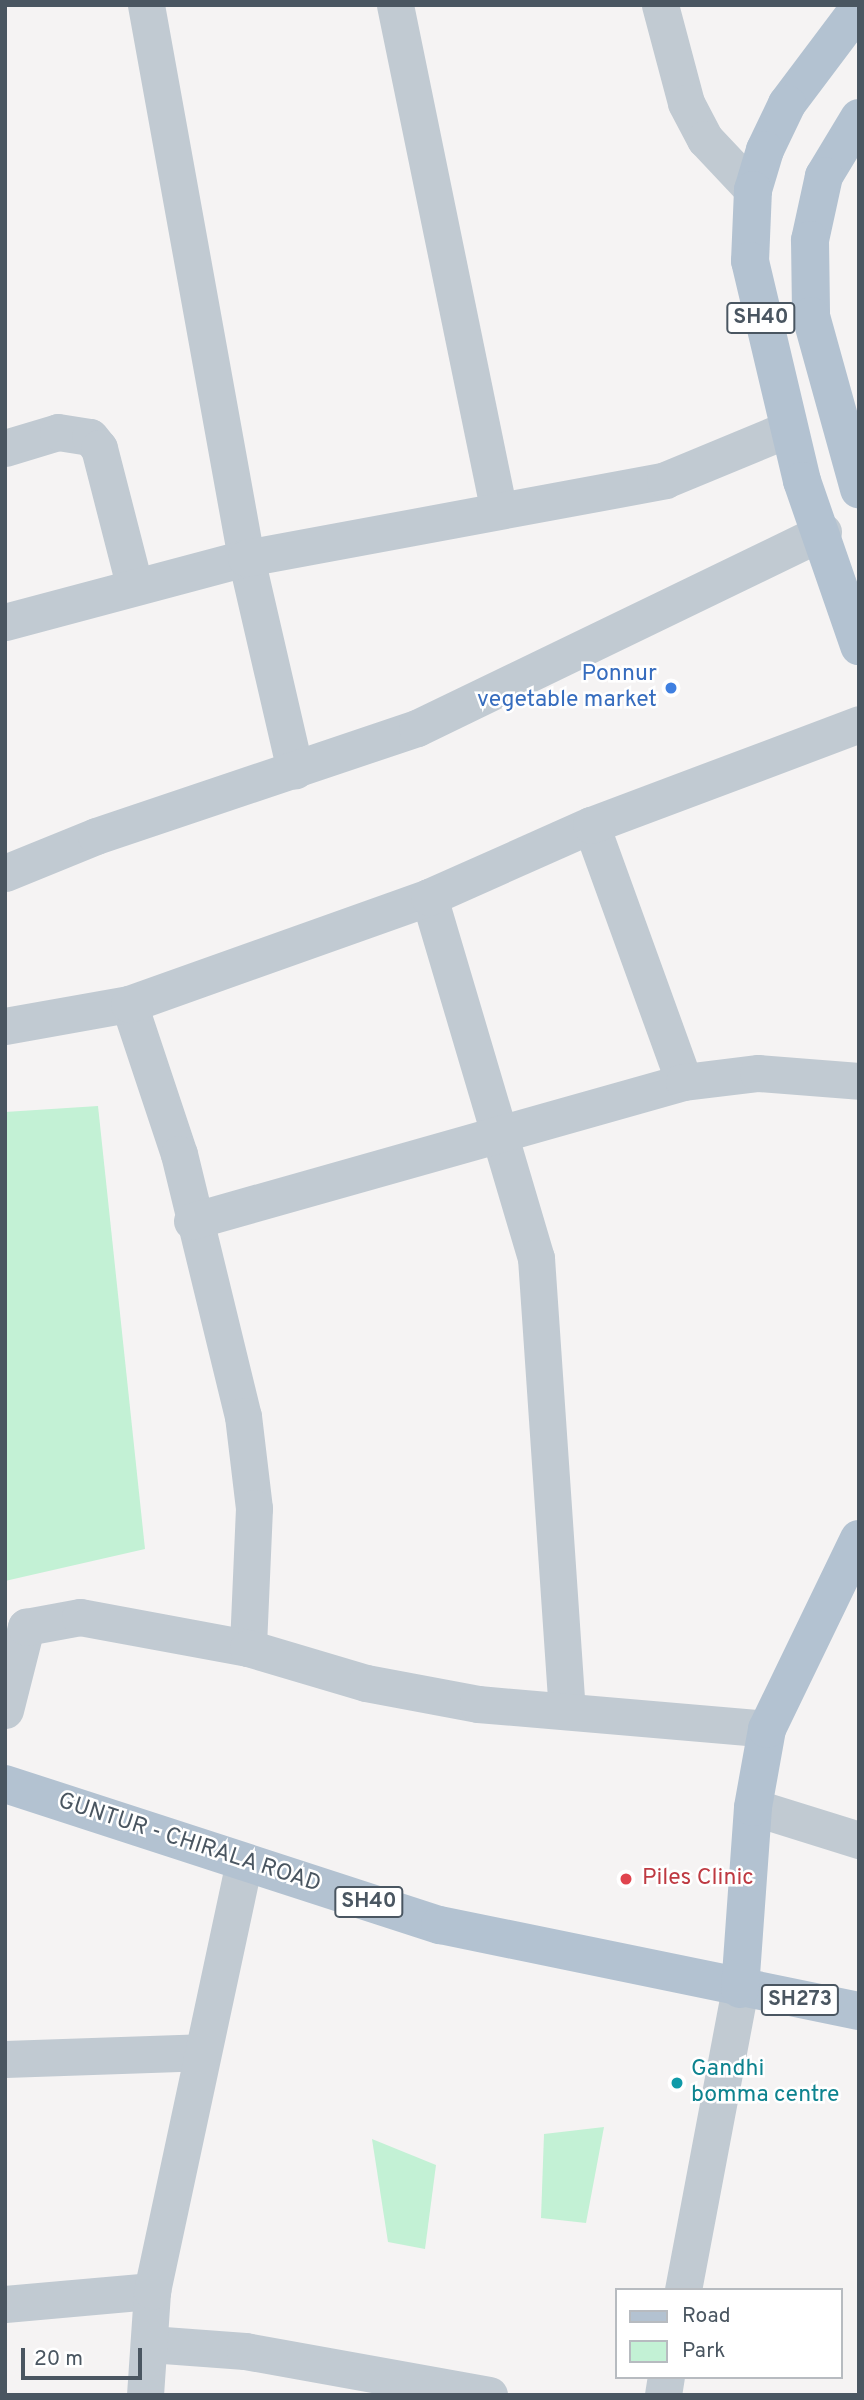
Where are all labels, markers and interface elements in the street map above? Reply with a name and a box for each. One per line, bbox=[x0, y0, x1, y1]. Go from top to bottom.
road number: SH40 bbox=[726, 300, 796, 336]
place label: Ponnur vegetable market bbox=[477, 661, 657, 715]
marker: Ponnur vegetable market bbox=[663, 680, 679, 696]
street label: GUNTUR - CHIRALA ROAD bbox=[54, 1788, 324, 1900]
place label: Piles Clinic bbox=[642, 1865, 754, 1893]
marker: Piles Clinic bbox=[616, 1869, 636, 1889]
road number: SH40 bbox=[334, 1884, 404, 1920]
road number: SH273 bbox=[760, 1982, 840, 2018]
place label: Gandhi bomma centre bbox=[691, 2056, 839, 2110]
marker: Gandhi bomma centre bbox=[669, 2075, 685, 2091]
legend bbox=[616, 2288, 843, 2379]
text: Road bbox=[682, 2303, 731, 2330]
scale bar bbox=[24, 2334, 145, 2378]
text: Park bbox=[682, 2338, 725, 2365]
text: 20 m bbox=[34, 2346, 83, 2373]

